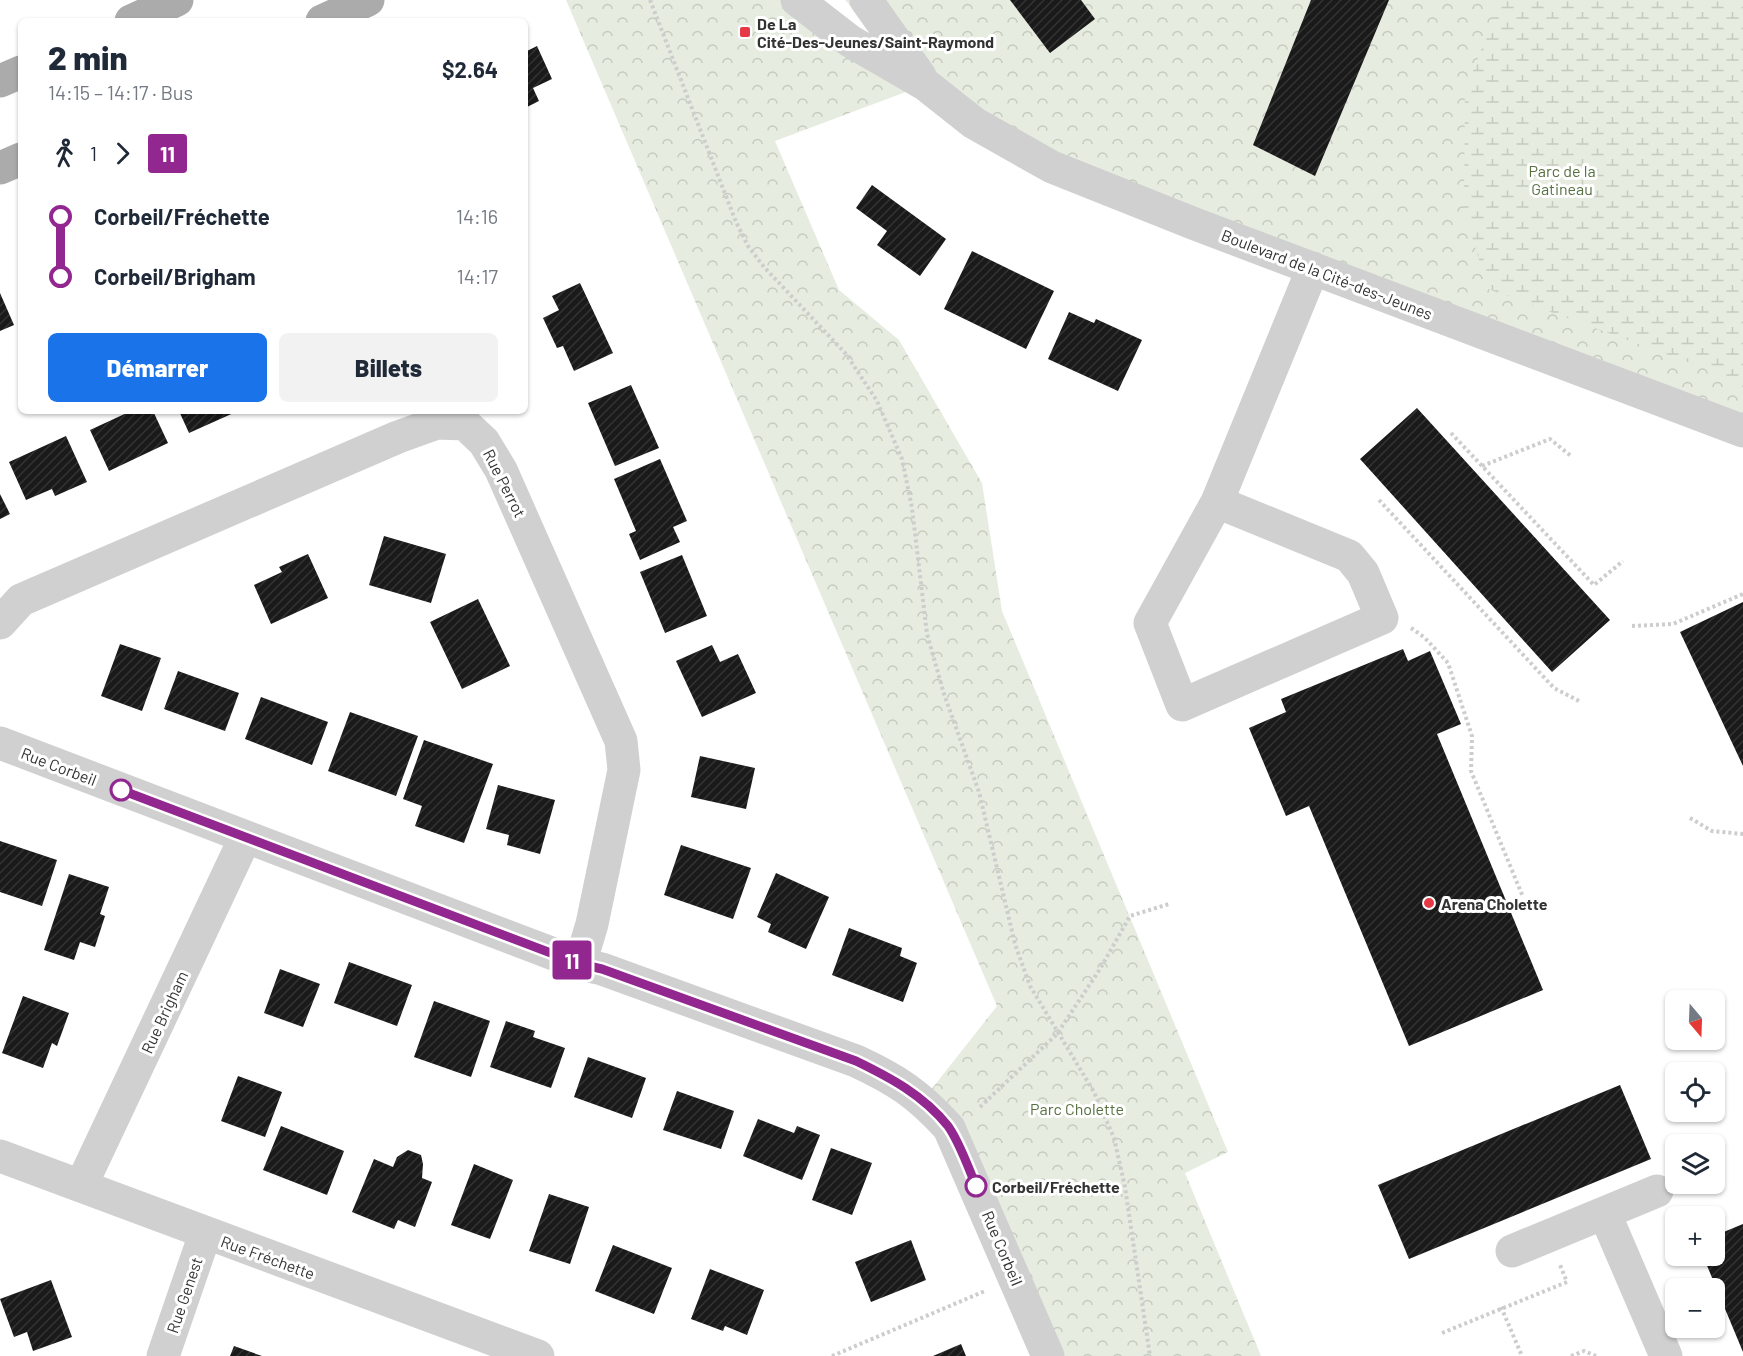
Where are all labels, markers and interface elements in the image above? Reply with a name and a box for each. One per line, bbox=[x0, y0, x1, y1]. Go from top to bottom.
place label: De La Cité-Des-Jeunes/Saint-Raymond bbox=[757, 14, 994, 51]
marker: De La Cité-Des-Jeunes/Saint-Raymond bbox=[738, 25, 752, 39]
text: 2 min bbox=[48, 37, 128, 77]
text: $2.64 bbox=[442, 56, 498, 82]
text: 14:15 – 14:17 · Bus bbox=[48, 80, 193, 104]
icon: walk bbox=[48, 137, 81, 170]
icon: forward bbox=[106, 137, 139, 170]
text: 1 bbox=[90, 141, 97, 165]
text: 11 bbox=[160, 141, 175, 166]
park label: Parc de la Gatineau bbox=[1528, 161, 1596, 198]
text: Corbeil/Fréchette bbox=[94, 203, 270, 229]
text: 14:16 bbox=[456, 204, 498, 228]
street label: Boulevard de la Cité-des-Jeunes bbox=[1219, 225, 1435, 323]
text: Corbeil/Brigham bbox=[94, 263, 256, 289]
text: 14:17 bbox=[457, 264, 498, 288]
button: Démarrer bbox=[48, 333, 267, 402]
button: Billets bbox=[279, 333, 498, 402]
street label: Rue Perrot bbox=[480, 446, 530, 520]
street label: Rue Corbeil bbox=[19, 743, 99, 789]
unlabelled marker bbox=[110, 779, 132, 801]
place label: Arena Cholette bbox=[1441, 894, 1548, 913]
marker: Arena Cholette bbox=[1422, 896, 1436, 910]
line badge: 11 bbox=[545, 940, 599, 980]
text: 11 bbox=[564, 948, 580, 973]
street label: Rue Brigham bbox=[137, 968, 191, 1056]
north arrow bbox=[1665, 990, 1725, 1050]
map controls bbox=[1665, 990, 1725, 1338]
button: locate bbox=[1665, 1062, 1725, 1122]
park label: Parc Cholette bbox=[1030, 1099, 1124, 1118]
button: layers bbox=[1665, 1134, 1725, 1194]
marker: Corbeil/Fréchette bbox=[965, 1175, 987, 1197]
place label: Corbeil/Fréchette bbox=[992, 1177, 1120, 1196]
button: + bbox=[1665, 1206, 1725, 1266]
street label: Rue Corbeil bbox=[979, 1208, 1027, 1288]
street label: Rue Fréchette bbox=[218, 1231, 318, 1283]
street label: Rue Genest bbox=[162, 1255, 206, 1335]
button: − bbox=[1665, 1278, 1725, 1338]

